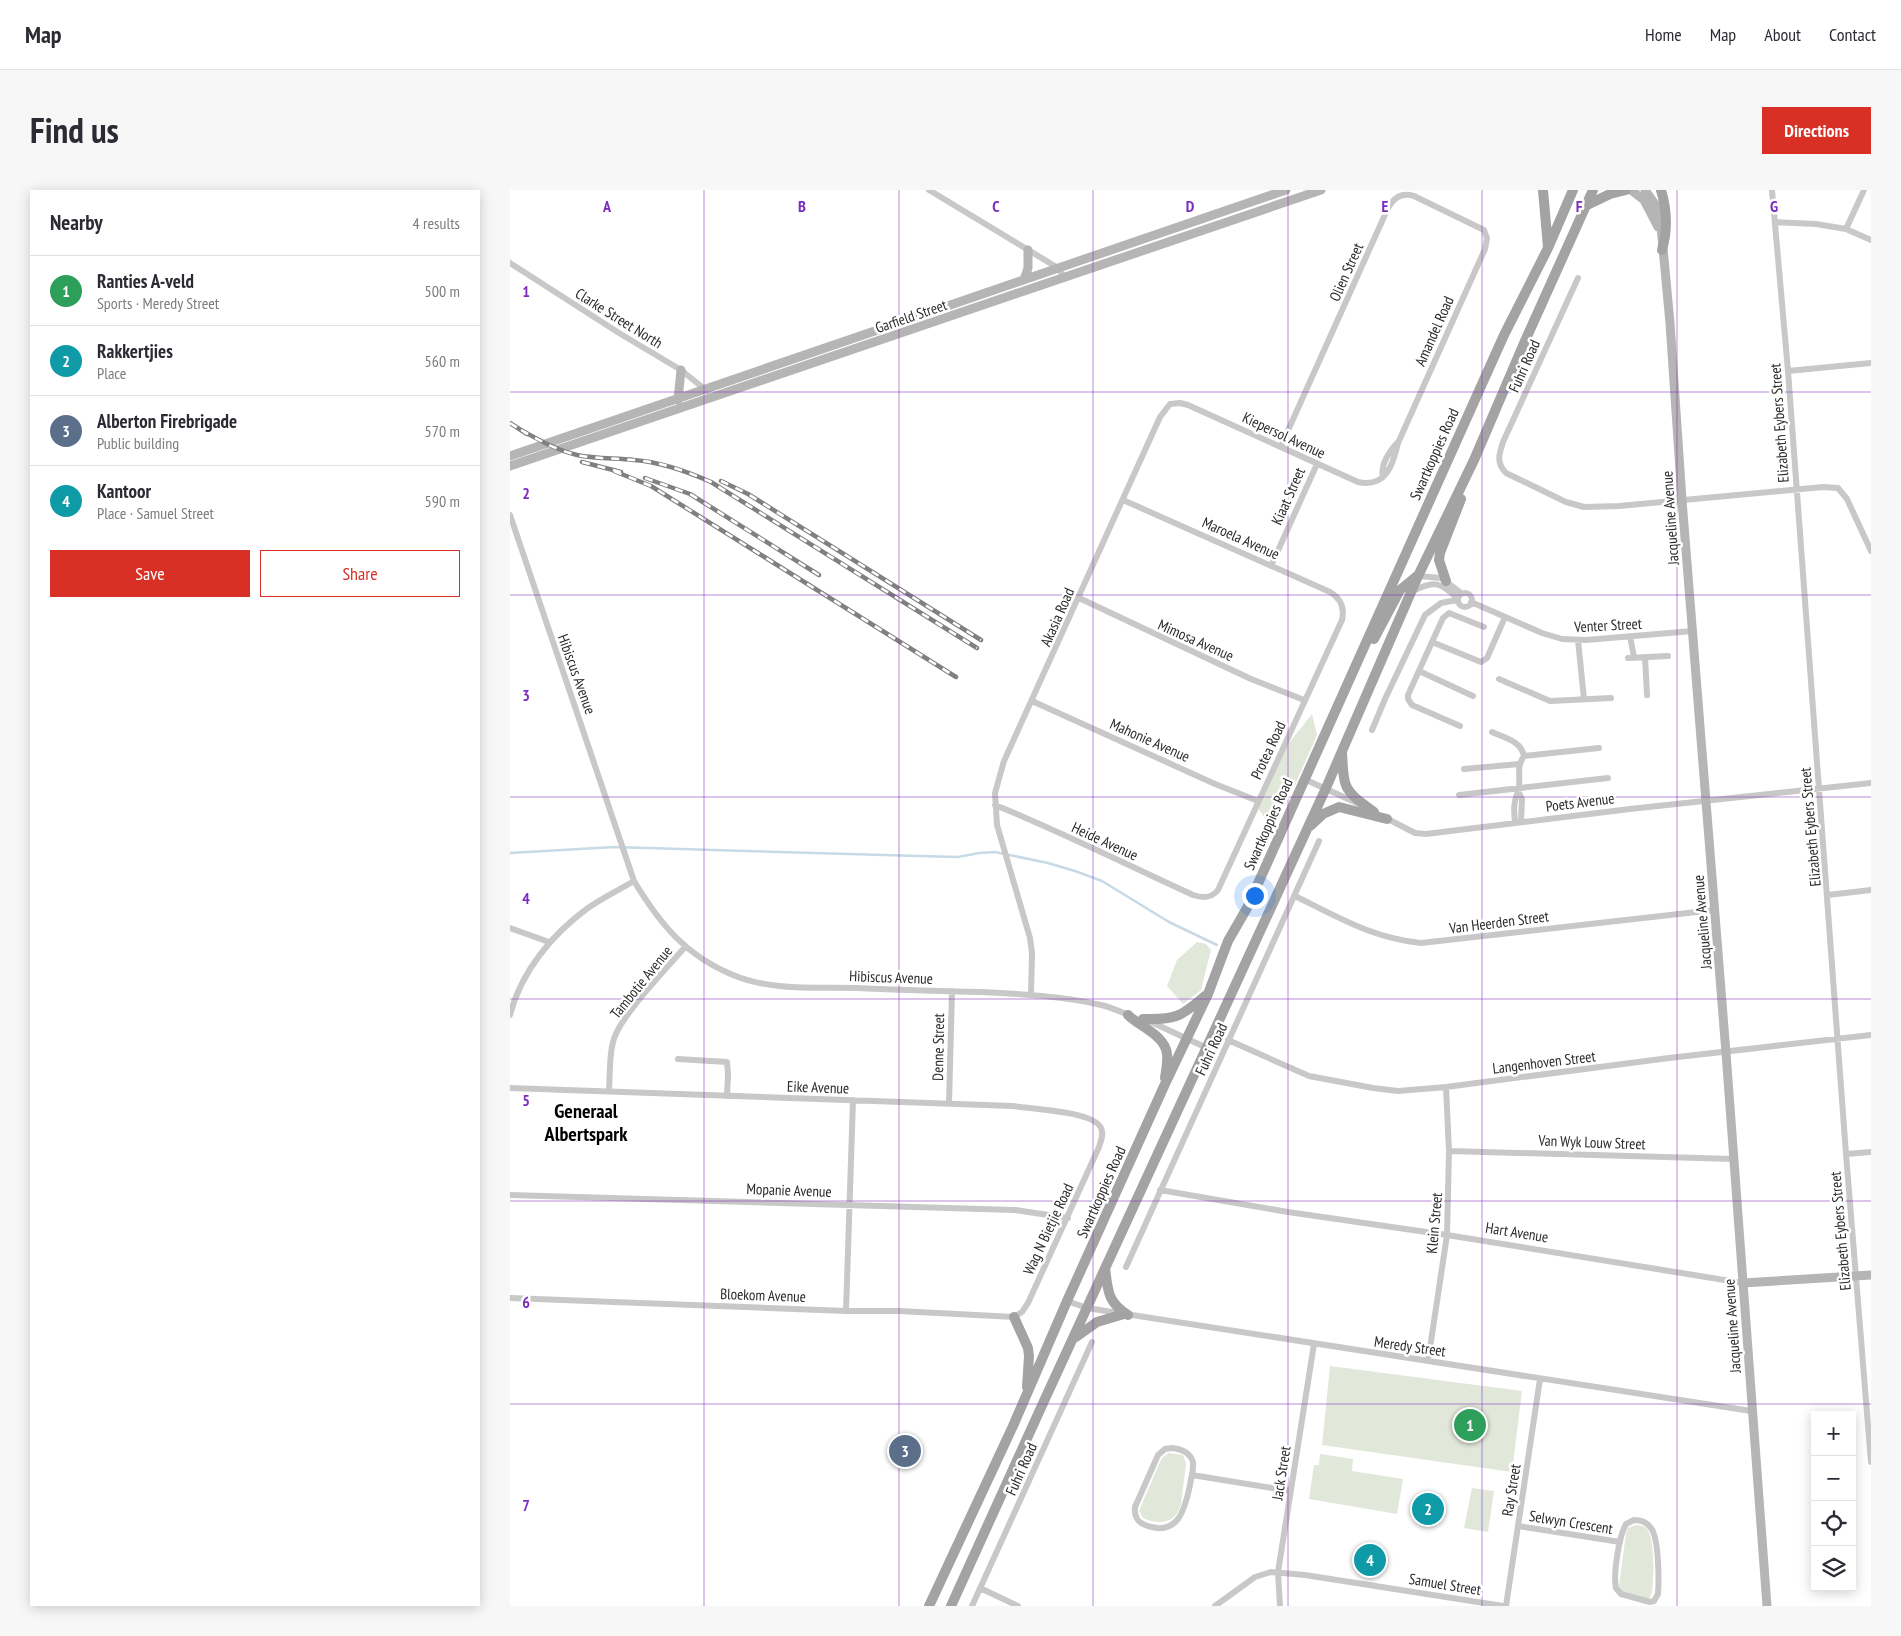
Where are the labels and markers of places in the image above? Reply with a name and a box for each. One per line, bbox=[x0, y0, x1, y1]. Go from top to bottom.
pin: 1 bbox=[1454, 1406, 1486, 1444]
pin: 3 bbox=[889, 1432, 921, 1470]
pin: 2 bbox=[1412, 1490, 1444, 1528]
pin: 4 bbox=[1354, 1541, 1386, 1579]

